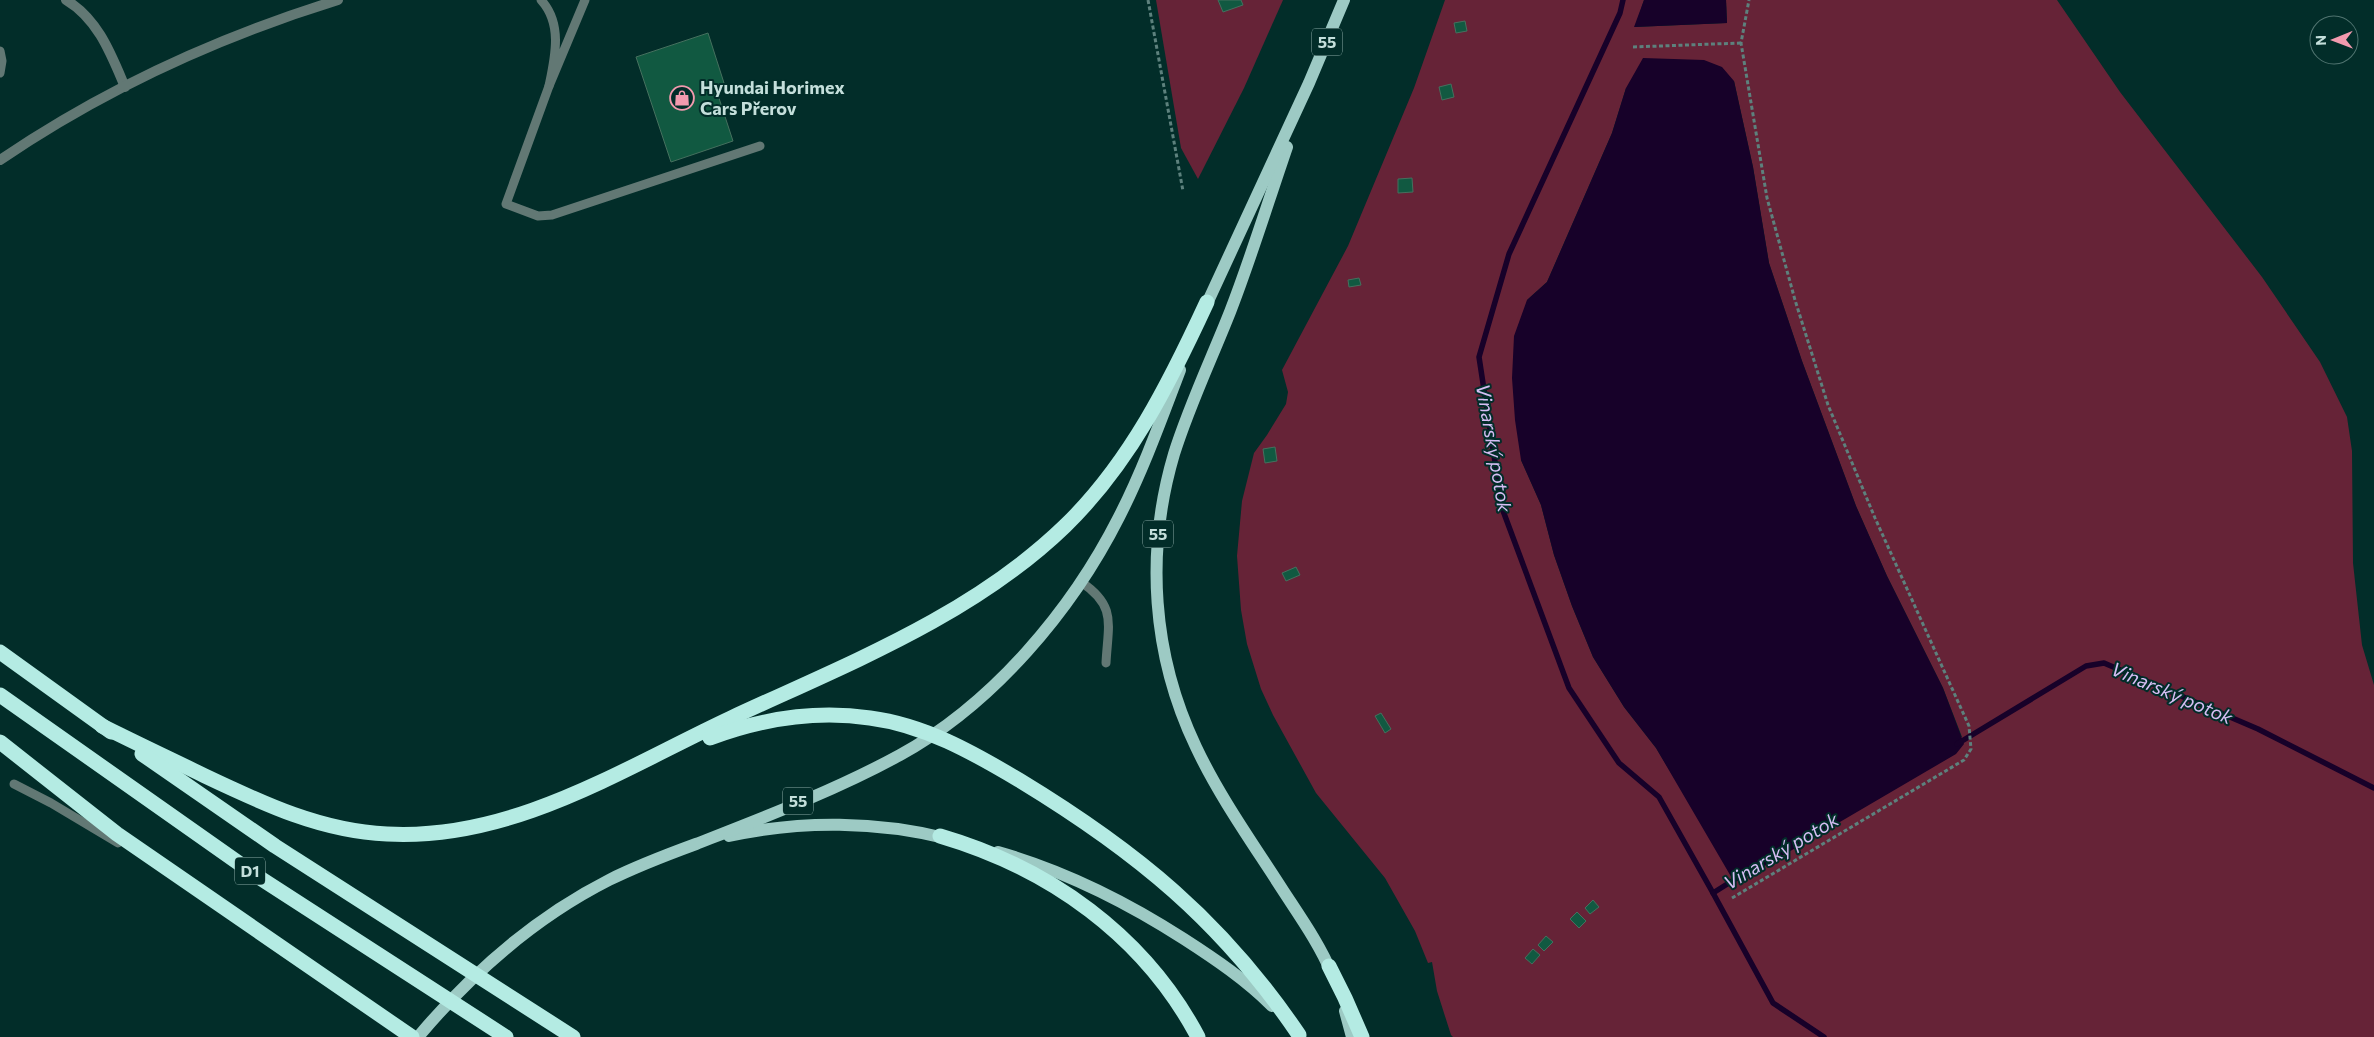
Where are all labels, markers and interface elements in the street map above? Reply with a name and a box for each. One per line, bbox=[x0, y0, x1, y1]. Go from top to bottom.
north arrow bbox=[2309, 15, 2359, 65]
road number: 55 bbox=[1312, 28, 1342, 56]
text: N bbox=[2312, 35, 2329, 46]
place label: Hyundai Horimex Cars Přerov bbox=[700, 76, 845, 119]
shop icon: Hyundai Horimex Cars Přerov bbox=[669, 85, 695, 111]
water label: Vinarský potok bbox=[1472, 382, 1517, 515]
road number: 55 bbox=[1143, 520, 1173, 548]
water label: Vinarský potok bbox=[2108, 657, 2237, 729]
road number: 55 bbox=[783, 788, 813, 814]
water label: Vinarský potok bbox=[1719, 807, 1843, 894]
road number: D1 bbox=[235, 858, 265, 884]

